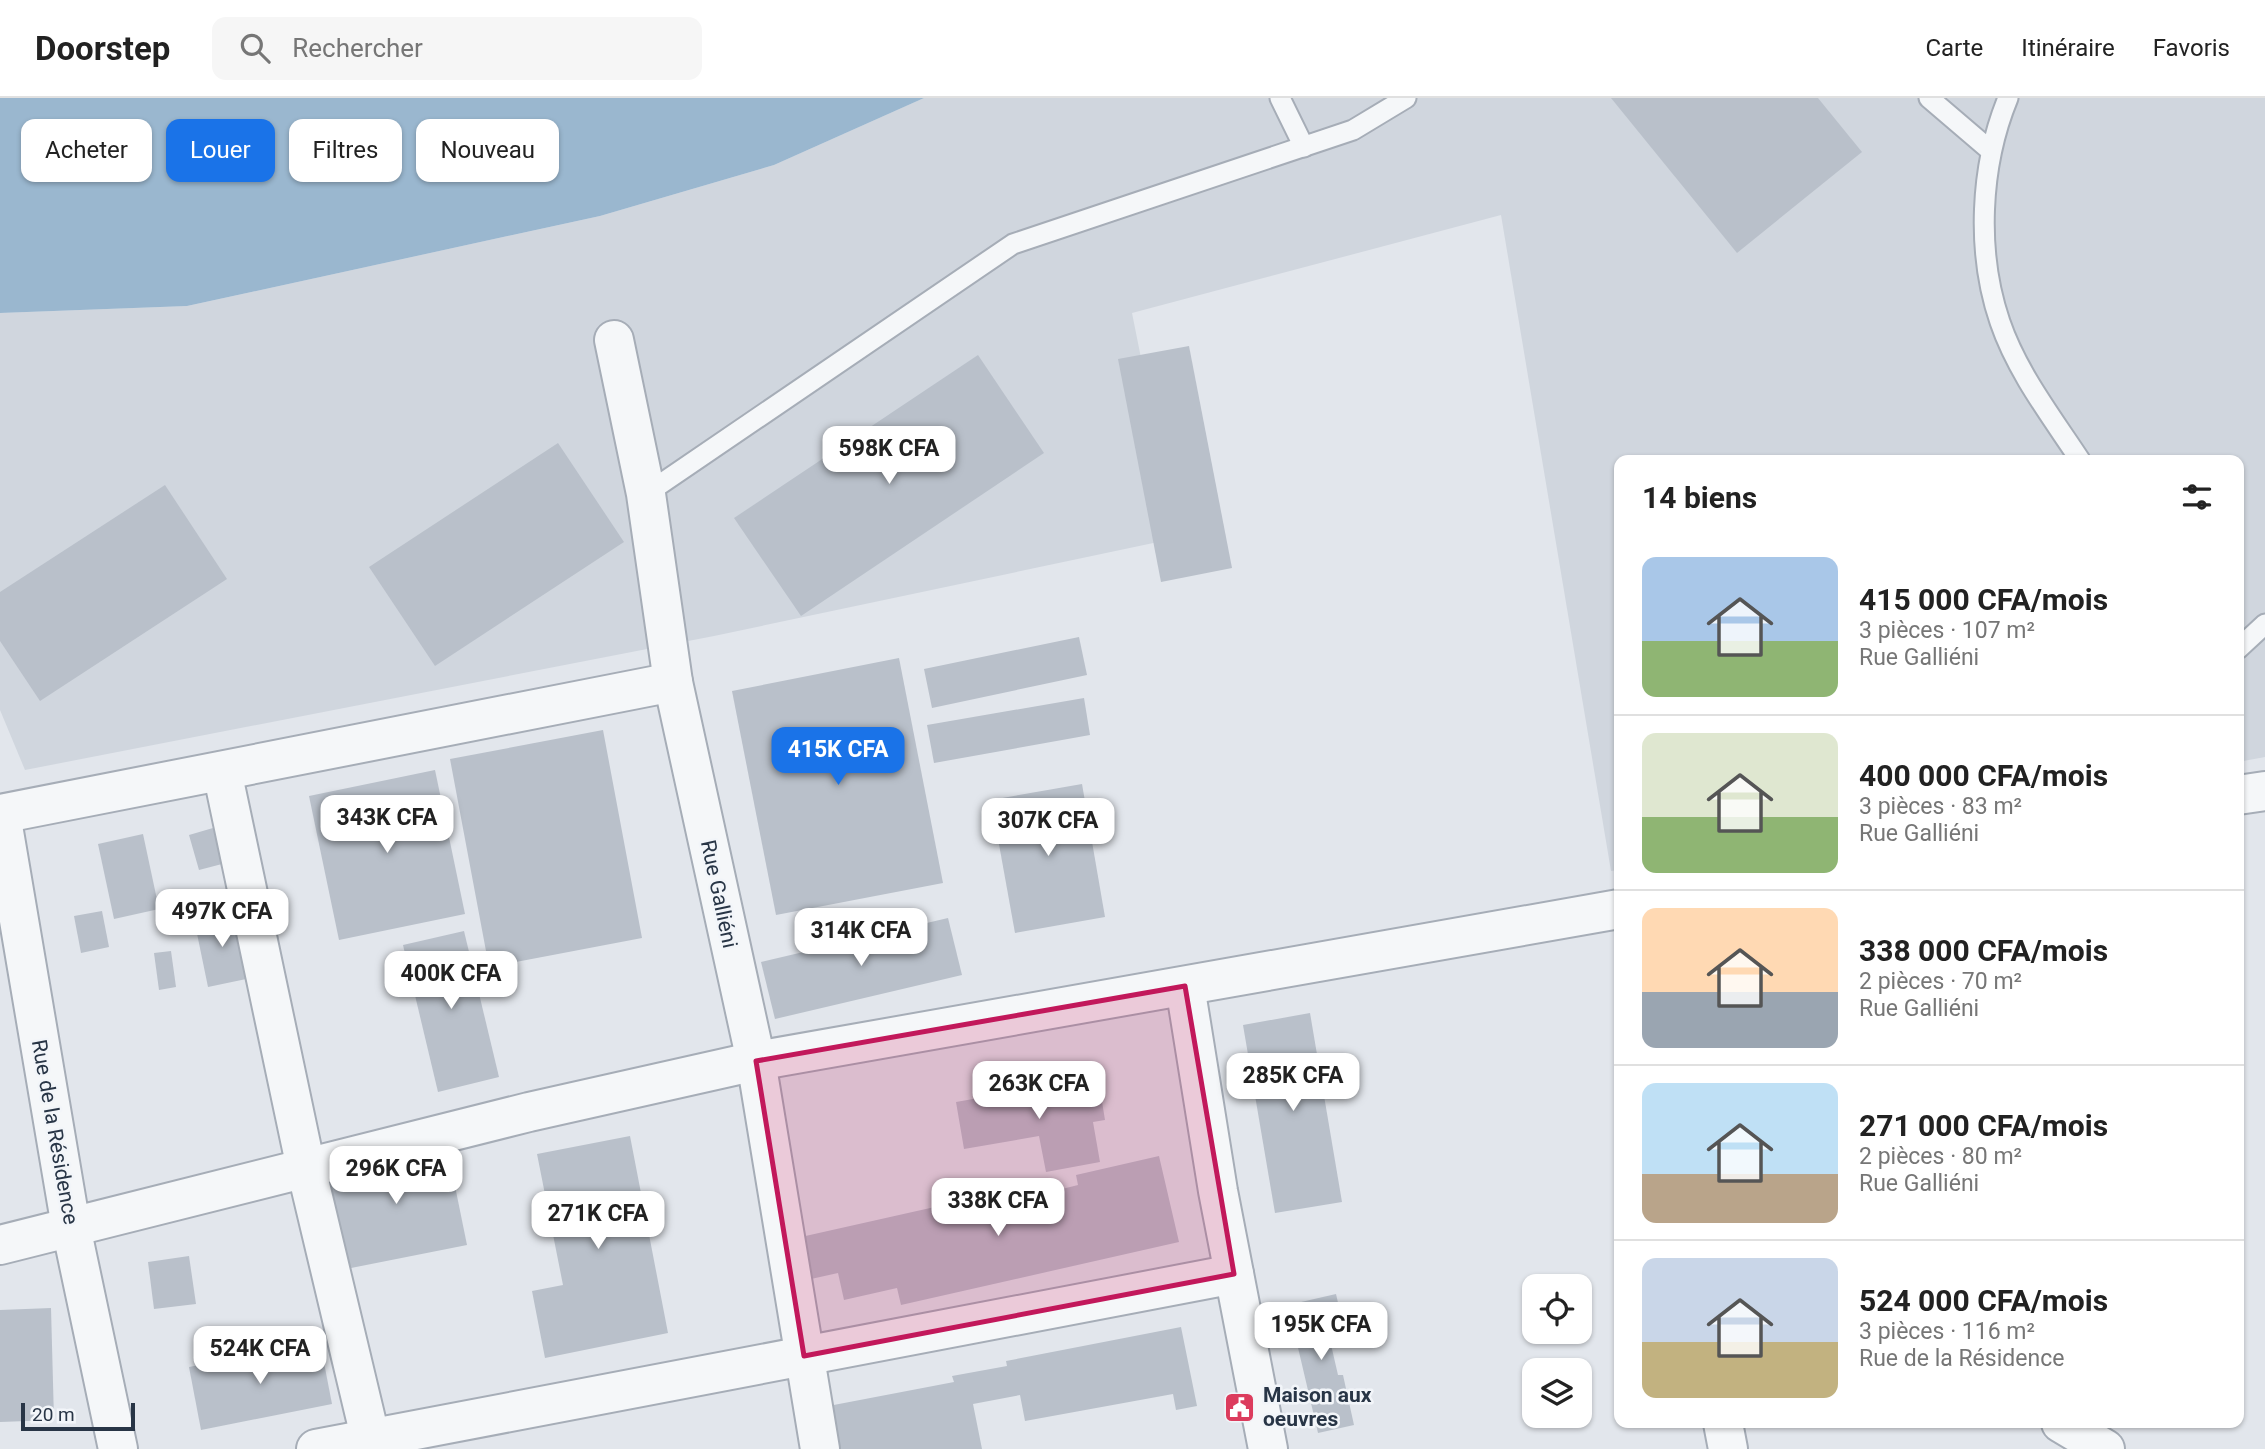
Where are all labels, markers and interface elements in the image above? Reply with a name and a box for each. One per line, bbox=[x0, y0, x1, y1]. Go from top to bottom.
search box bbox=[212, 17, 702, 80]
text: Doorstep bbox=[35, 29, 170, 68]
icon: search bbox=[236, 29, 274, 67]
text: Rechercher bbox=[292, 33, 423, 63]
text: Carte bbox=[1925, 34, 1983, 62]
text: Itinéraire bbox=[2021, 34, 2115, 62]
text: Favoris bbox=[2153, 34, 2230, 62]
chip: Acheter bbox=[21, 119, 152, 182]
chip: Louer bbox=[166, 119, 275, 182]
chip: Filtres bbox=[289, 119, 402, 182]
chip: Nouveau bbox=[416, 119, 559, 182]
pin: 598K CFA bbox=[817, 426, 961, 486]
text: 598K CFA bbox=[839, 435, 939, 462]
icon: filters bbox=[2178, 478, 2216, 516]
text: 14 biens bbox=[1642, 480, 1757, 515]
text: 415 000 CFA/mois bbox=[1859, 582, 2108, 617]
icon: home bbox=[1698, 585, 1782, 669]
text: 3 pièces · 107 m² bbox=[1859, 617, 2035, 644]
text: Rue Galliéni bbox=[1859, 644, 1979, 671]
pin: 415K CFA bbox=[766, 728, 910, 787]
text: 415K CFA bbox=[788, 736, 888, 763]
text: 400 000 CFA/mois bbox=[1859, 758, 2108, 793]
icon: home bbox=[1698, 761, 1782, 845]
text: 3 pièces · 83 m² bbox=[1859, 793, 2022, 820]
pin: 343K CFA bbox=[315, 796, 459, 855]
pin: 307K CFA bbox=[976, 798, 1120, 858]
text: 343K CFA bbox=[337, 804, 437, 831]
text: 307K CFA bbox=[998, 807, 1098, 834]
text: Rue Galliéni bbox=[1859, 820, 1979, 847]
street label: Rue Galliéni bbox=[696, 838, 742, 950]
pin: 497K CFA bbox=[150, 890, 294, 949]
text: 497K CFA bbox=[172, 898, 272, 925]
pin: 314K CFA bbox=[789, 908, 933, 968]
text: 314K CFA bbox=[811, 917, 911, 944]
text: 338 000 CFA/mois bbox=[1859, 933, 2108, 968]
icon: home bbox=[1698, 936, 1782, 1020]
pin: 400K CFA bbox=[379, 951, 523, 1011]
text: 400K CFA bbox=[401, 960, 501, 987]
text: 2 pièces · 70 m² bbox=[1859, 968, 2022, 995]
text: Rue Galliéni bbox=[1859, 995, 1979, 1022]
street label: Rue de la Résidence bbox=[27, 1038, 83, 1226]
pin: 285K CFA bbox=[1221, 1054, 1365, 1113]
pin: 263K CFA bbox=[967, 1062, 1111, 1121]
text: 285K CFA bbox=[1243, 1062, 1343, 1089]
text: 263K CFA bbox=[989, 1070, 1089, 1097]
text: 271 000 CFA/mois bbox=[1859, 1108, 2108, 1143]
icon: home bbox=[1698, 1111, 1782, 1195]
text: 2 pièces · 80 m² bbox=[1859, 1143, 2022, 1170]
pin: 296K CFA bbox=[324, 1146, 468, 1206]
text: 296K CFA bbox=[346, 1155, 446, 1182]
text: Rue Galliéni bbox=[1859, 1170, 1979, 1197]
pin: 338K CFA bbox=[926, 1178, 1070, 1238]
text: 338K CFA bbox=[948, 1187, 1048, 1214]
pin: 271K CFA bbox=[526, 1192, 670, 1251]
text: 271K CFA bbox=[548, 1200, 648, 1227]
map controls bbox=[1522, 1274, 1592, 1428]
button: locate bbox=[1522, 1274, 1592, 1344]
text: 524 000 CFA/mois bbox=[1859, 1283, 2108, 1318]
icon: home bbox=[1698, 1286, 1782, 1370]
pin: 195K CFA bbox=[1249, 1302, 1393, 1362]
text: 195K CFA bbox=[1271, 1311, 1371, 1338]
text: 3 pièces · 116 m² bbox=[1859, 1318, 2035, 1345]
pin: 524K CFA bbox=[188, 1326, 332, 1386]
text: 524K CFA bbox=[210, 1335, 310, 1362]
text: Rue de la Résidence bbox=[1859, 1345, 2064, 1372]
button: layers bbox=[1522, 1358, 1592, 1428]
place label: Maison aux oeuvres bbox=[1263, 1383, 1372, 1431]
public building icon: Maison aux oeuvres bbox=[1223, 1390, 1257, 1424]
scale bar bbox=[21, 1400, 135, 1432]
text: 20 m bbox=[32, 1403, 75, 1426]

